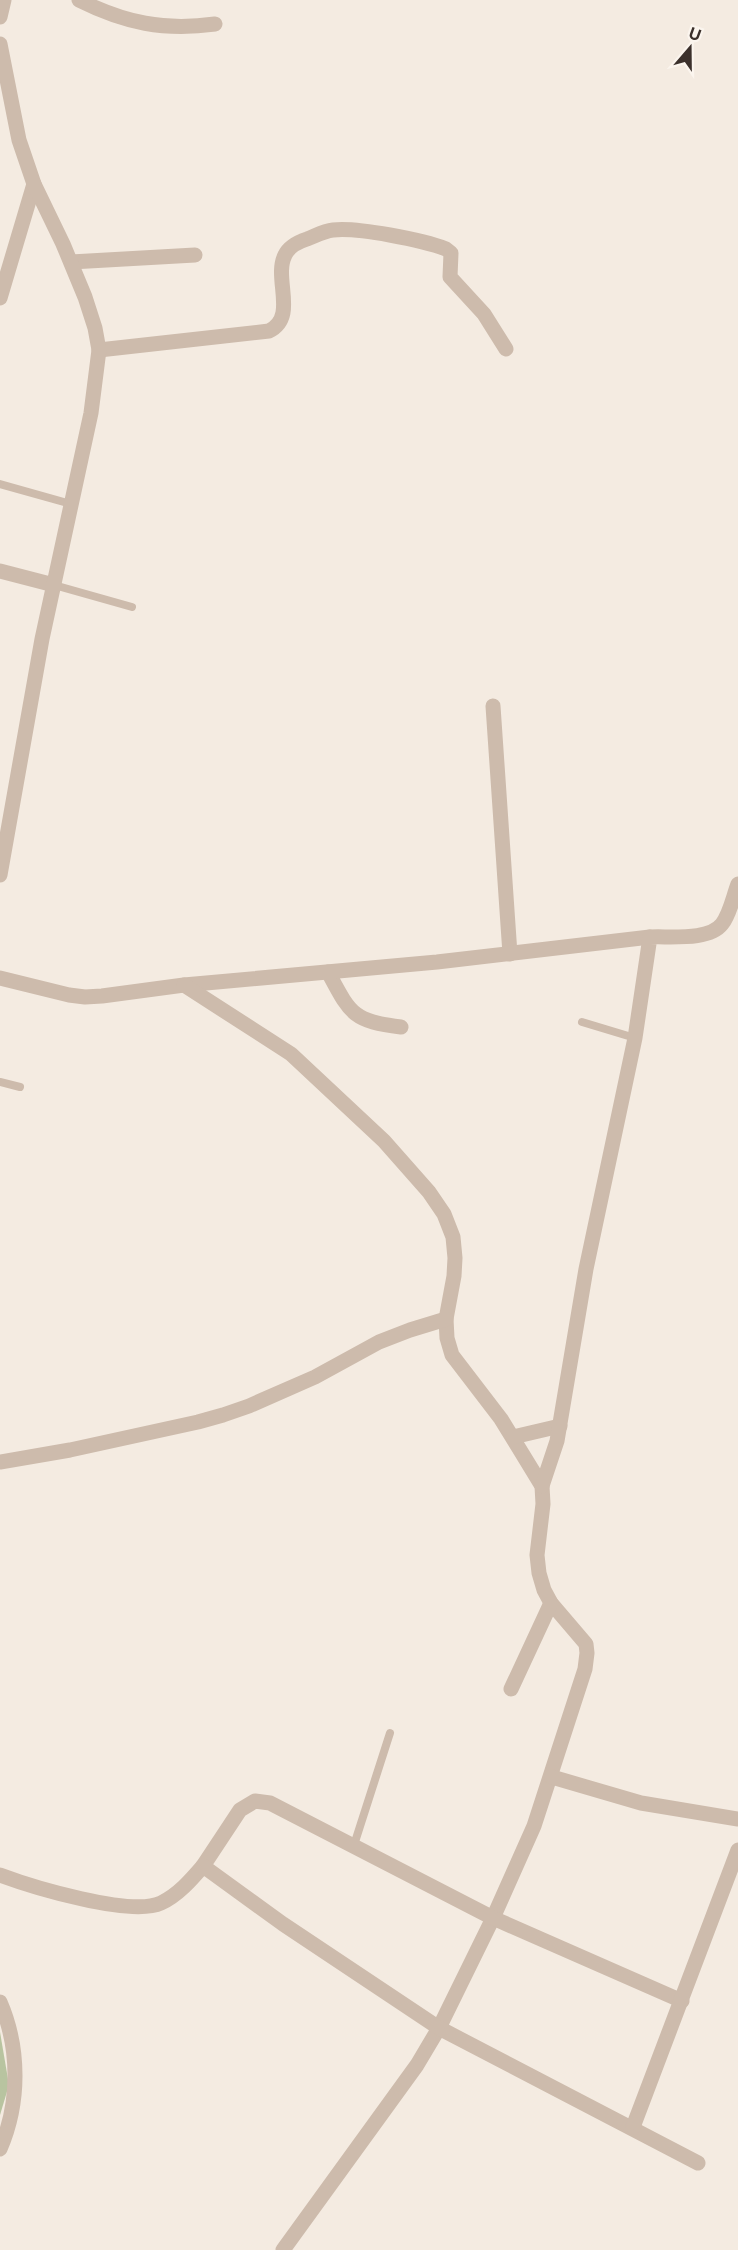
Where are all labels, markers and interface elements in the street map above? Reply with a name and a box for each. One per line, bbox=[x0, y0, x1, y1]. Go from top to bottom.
north arrow bbox=[660, 18, 720, 78]
text: U bbox=[686, 23, 704, 45]

